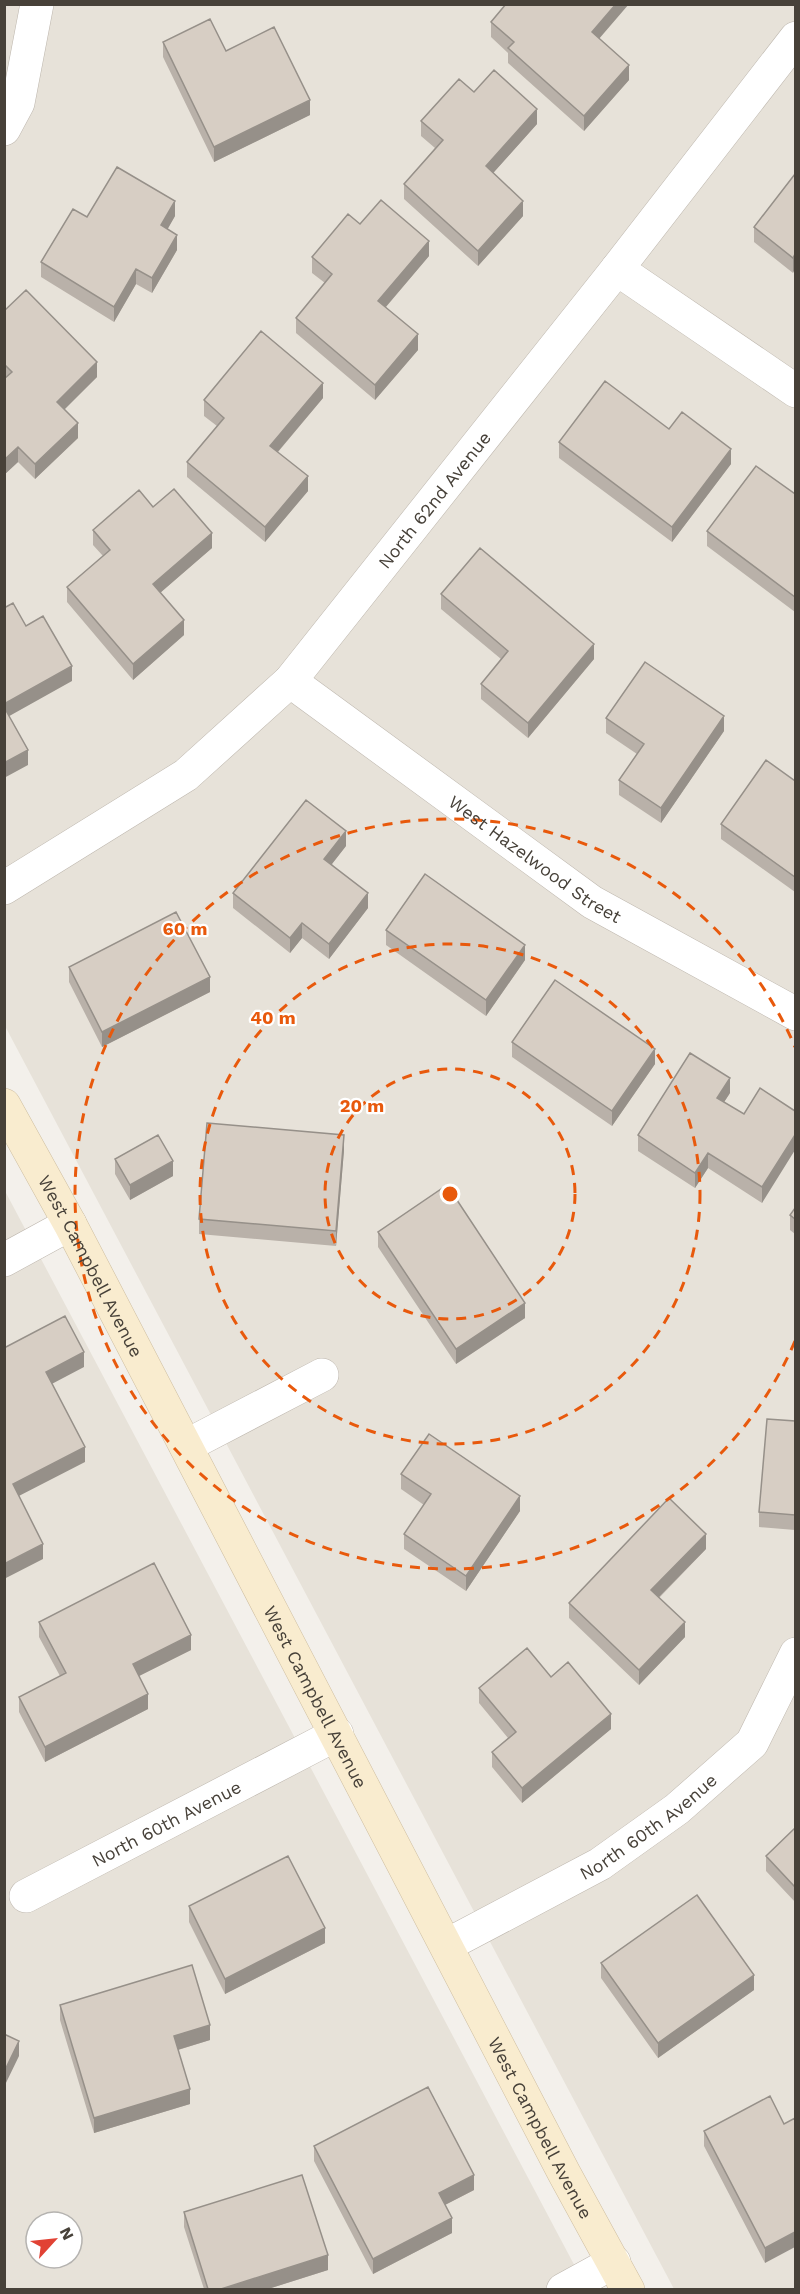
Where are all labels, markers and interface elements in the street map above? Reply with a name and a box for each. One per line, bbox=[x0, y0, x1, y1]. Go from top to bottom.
street label: North 62nd Avenue bbox=[373, 427, 495, 572]
street label: West Hazelwood Street bbox=[445, 790, 626, 927]
text: 60 m bbox=[163, 918, 207, 939]
text: 40 m bbox=[250, 1007, 296, 1028]
text: 20 m bbox=[340, 1095, 384, 1116]
street label: West Campbell Avenue bbox=[34, 1171, 148, 1360]
centre of rings bbox=[440, 1184, 460, 1204]
street label: West Campbell Avenue bbox=[260, 1602, 372, 1791]
street label: North 60th Avenue bbox=[576, 1769, 721, 1884]
street label: North 60th Avenue bbox=[88, 1775, 244, 1871]
street label: West Campbell Avenue bbox=[484, 2033, 597, 2222]
north arrow bbox=[24, 2210, 84, 2270]
text: N bbox=[56, 2224, 78, 2243]

